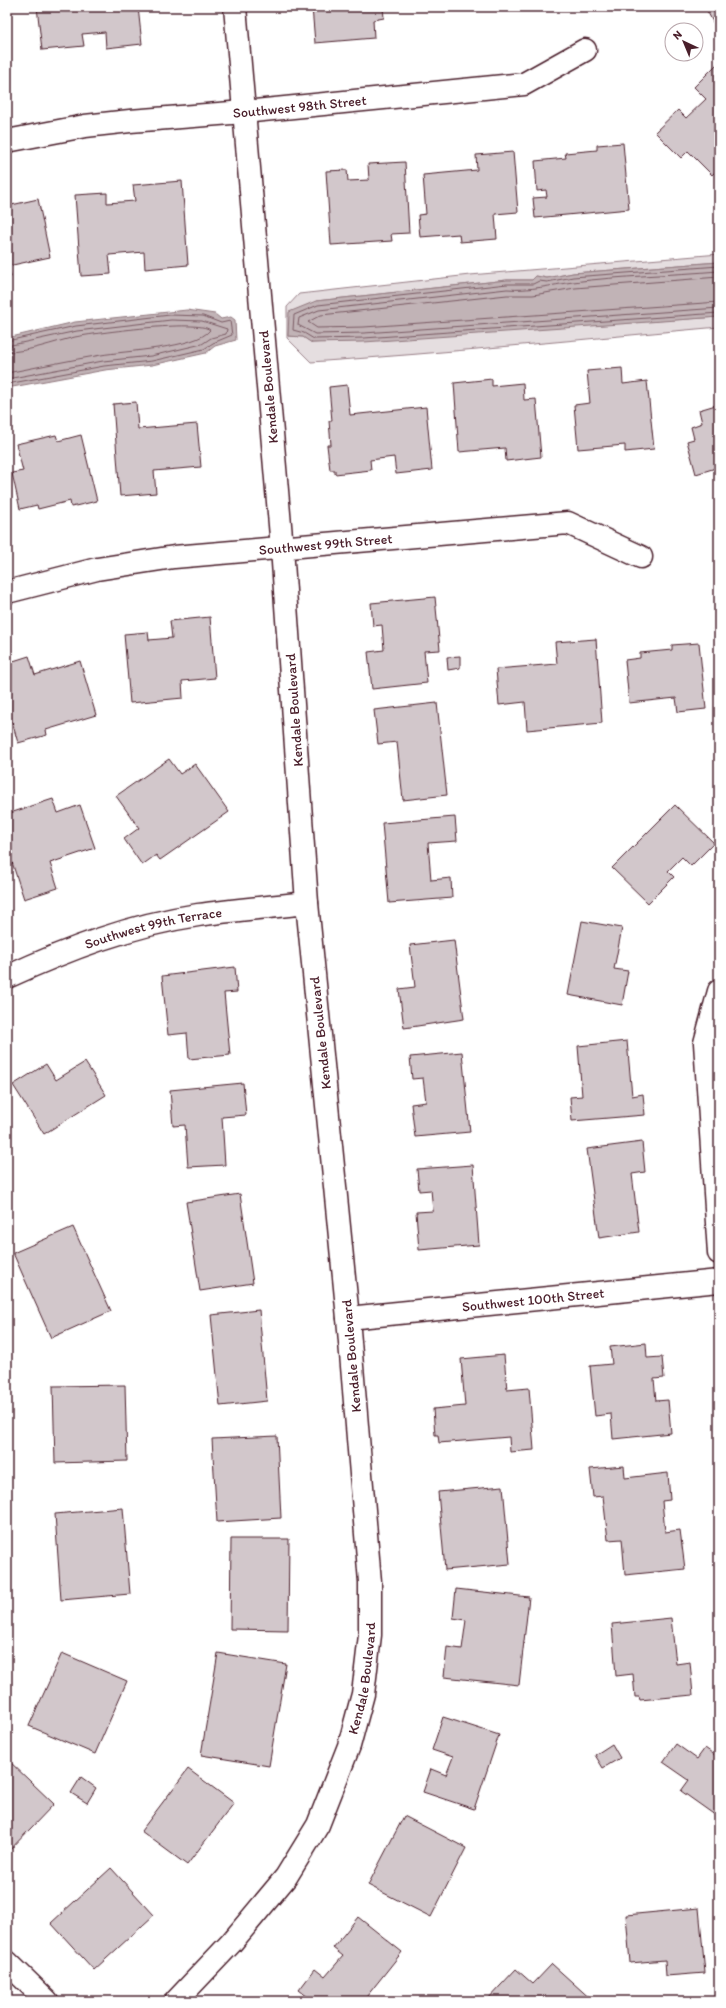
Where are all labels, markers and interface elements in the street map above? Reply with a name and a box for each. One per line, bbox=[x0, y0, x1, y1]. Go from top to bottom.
north arrow bbox=[664, 22, 704, 62]
text: N bbox=[670, 28, 685, 42]
street label: Southwest 98th Street bbox=[232, 92, 367, 122]
street label: Kendale Boulevard bbox=[255, 330, 282, 444]
street label: Southwest 99th Street bbox=[258, 530, 393, 559]
street label: Kendale Boulevard bbox=[282, 653, 307, 767]
street label: Southwest 99th Terrace bbox=[82, 904, 223, 953]
street label: Kendale Boulevard bbox=[306, 975, 335, 1090]
street label: Southwest 100th Street bbox=[461, 1284, 605, 1316]
street label: Kendale Boulevard bbox=[338, 1299, 365, 1413]
street label: Kendale Boulevard bbox=[345, 1622, 379, 1736]

